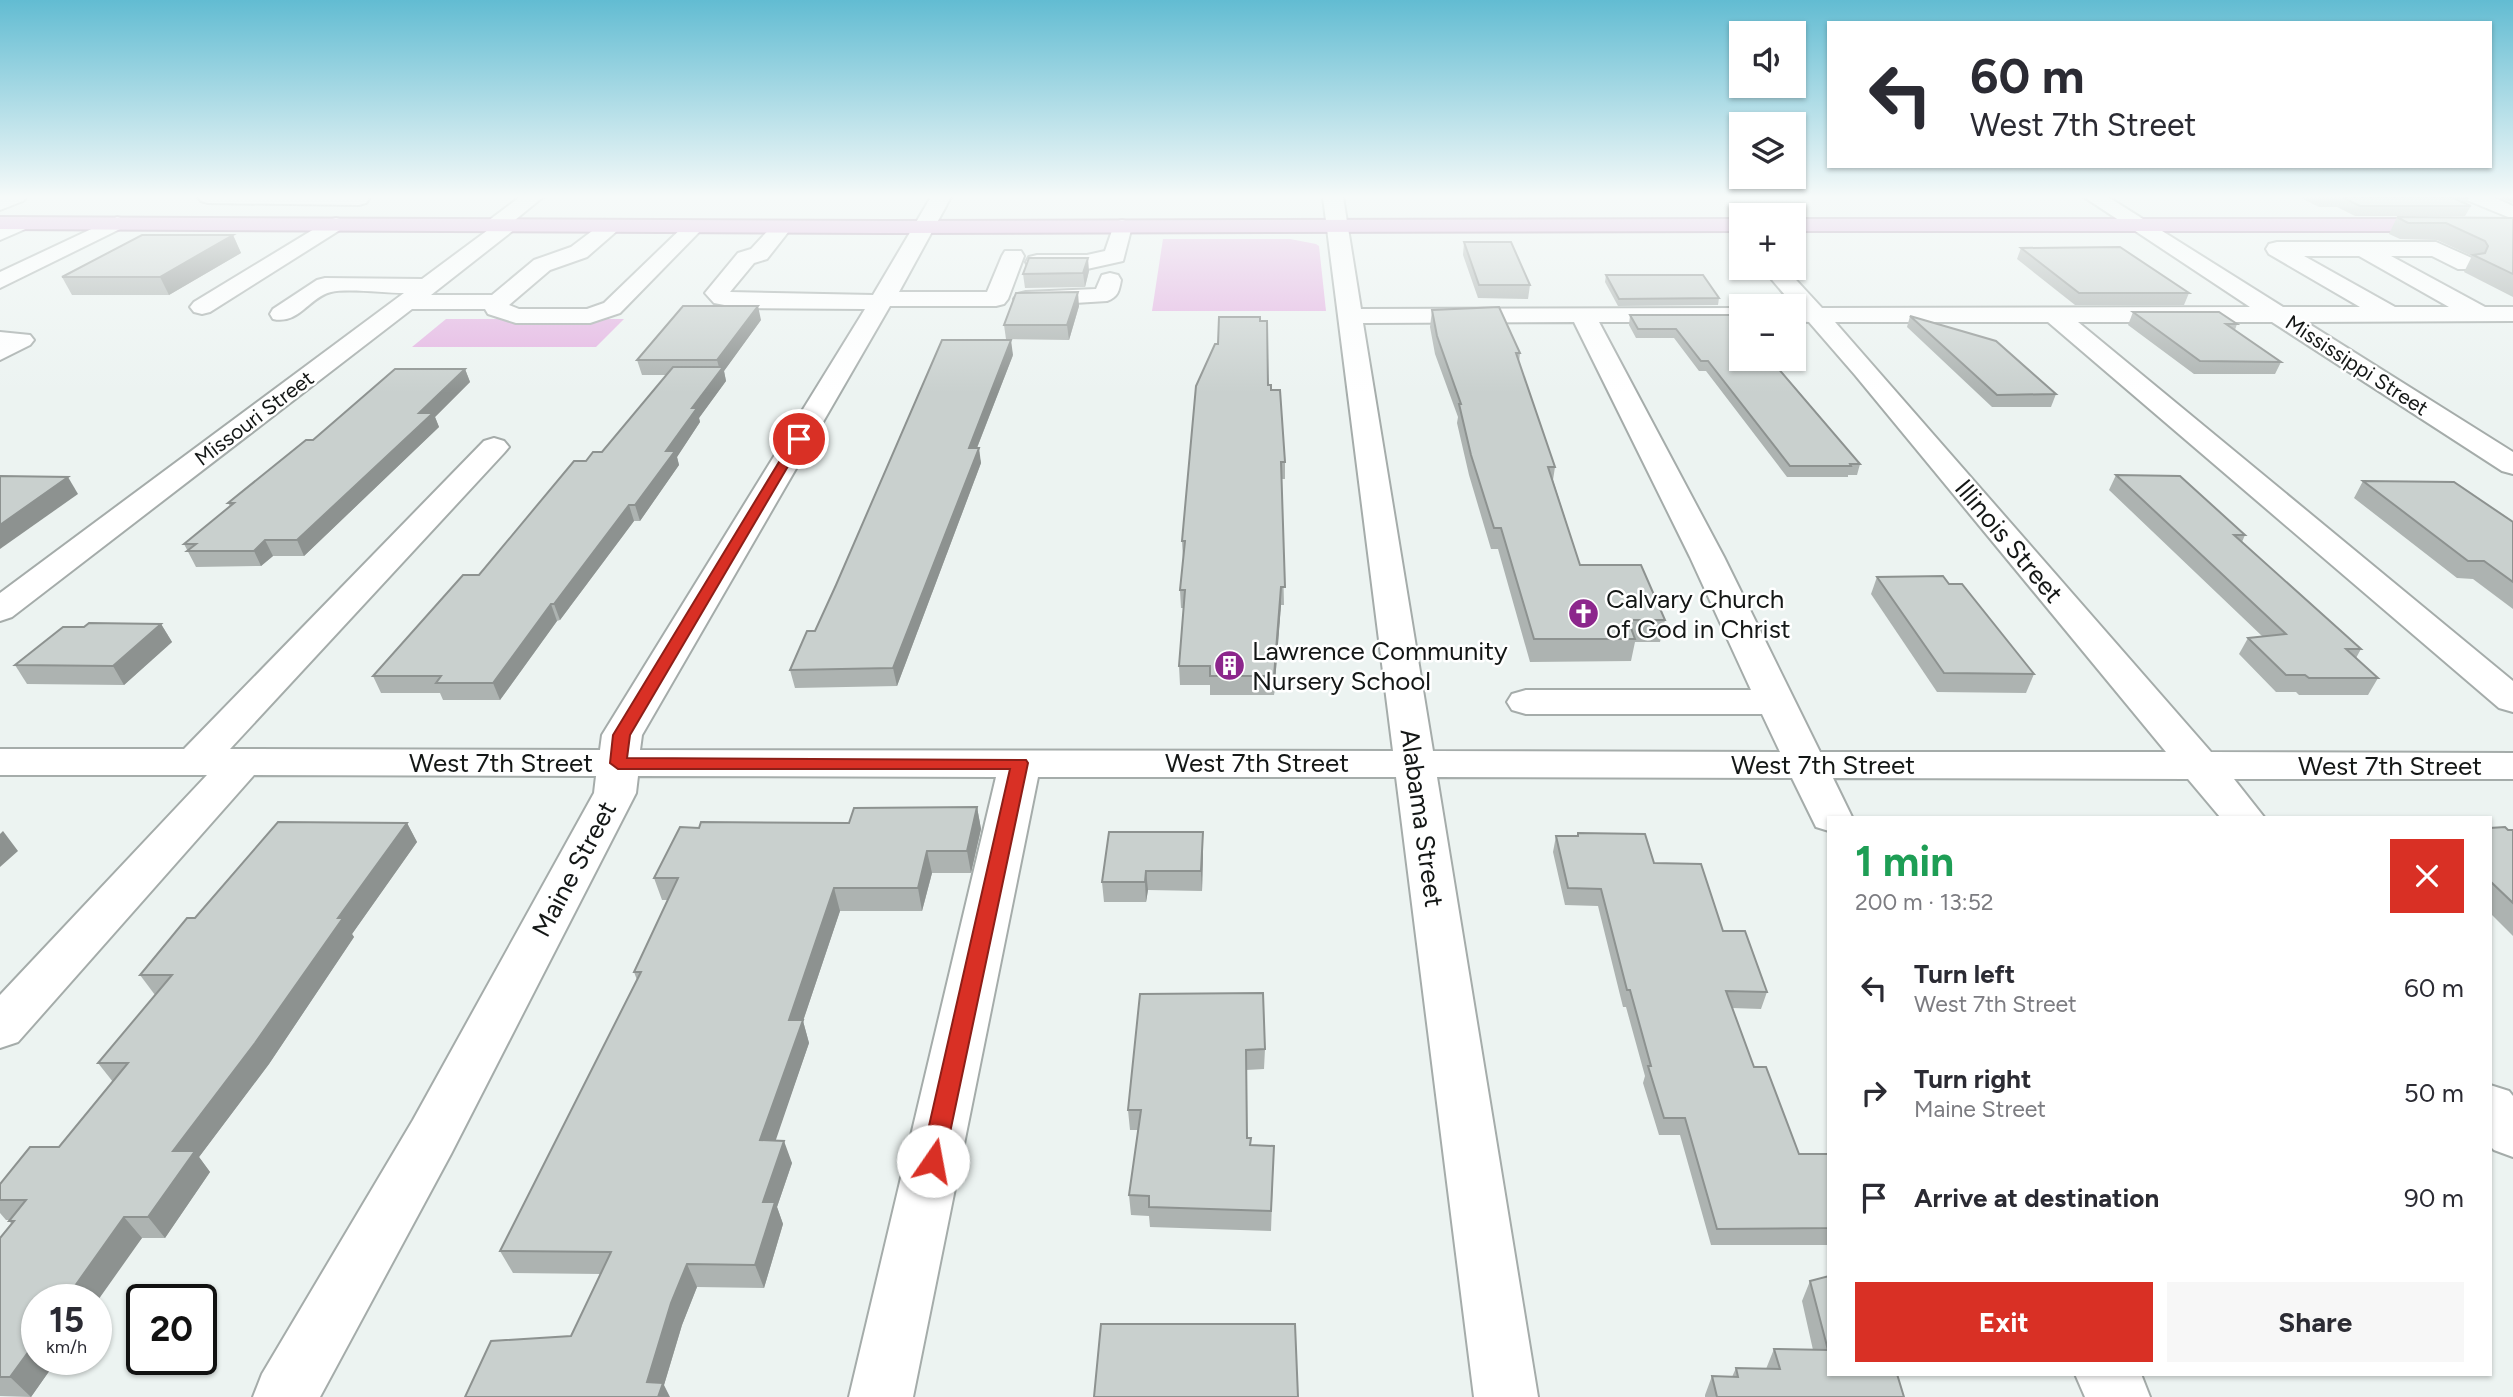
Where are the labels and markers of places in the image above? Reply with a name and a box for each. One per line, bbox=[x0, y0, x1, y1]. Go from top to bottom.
pin bbox=[769, 409, 829, 469]
place label: Calvary Church of God in Christ bbox=[1606, 583, 1791, 645]
church icon: Calvary Church of God in Christ bbox=[1566, 597, 1600, 631]
place label: Lawrence Community Nursery School bbox=[1252, 635, 1508, 697]
building icon: Lawrence Community Nursery School bbox=[1212, 649, 1246, 683]

